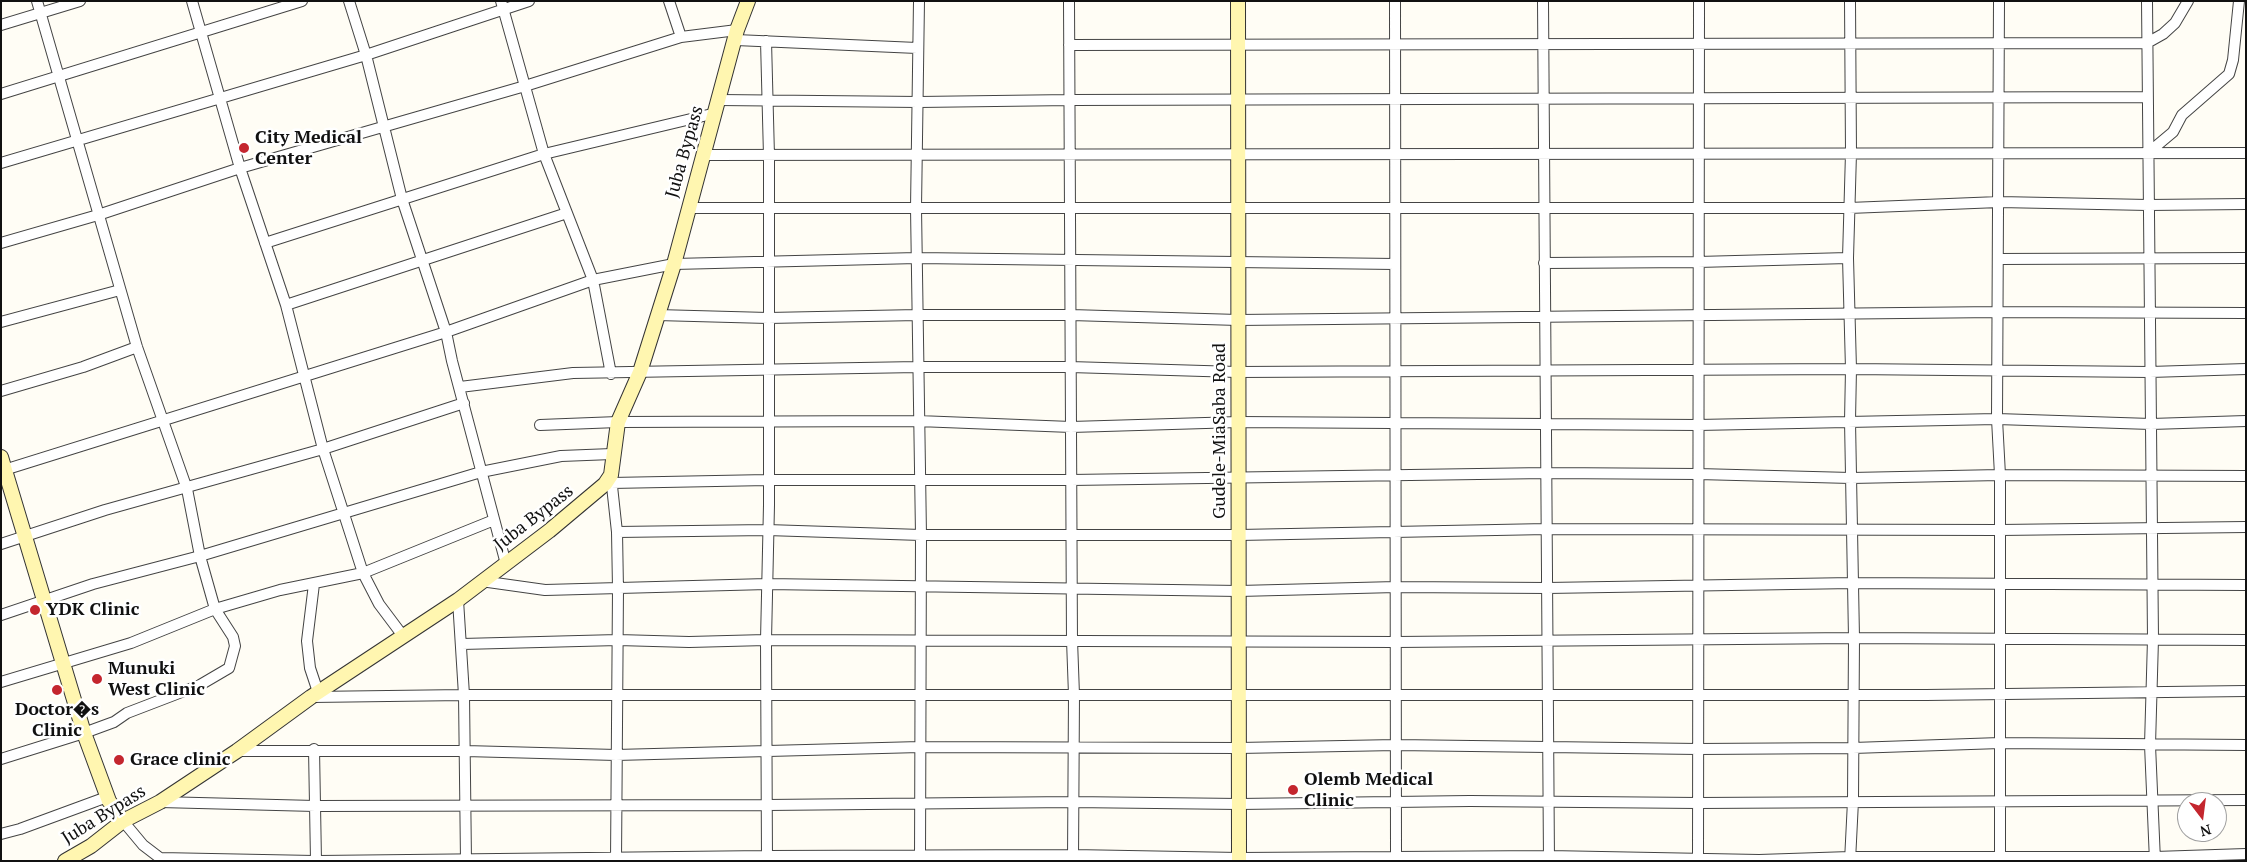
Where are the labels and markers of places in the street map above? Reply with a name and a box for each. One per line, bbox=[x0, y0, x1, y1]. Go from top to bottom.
place label: City Medical Center bbox=[255, 127, 362, 170]
marker: City Medical Center bbox=[237, 141, 251, 155]
place label: YDK Clinic bbox=[46, 599, 139, 621]
marker: YDK Clinic bbox=[28, 603, 42, 617]
place label: Munuki West Clinic bbox=[108, 658, 205, 701]
marker: Munuki West Clinic bbox=[90, 672, 104, 686]
marker: Doctor�s Clinic bbox=[50, 683, 64, 697]
place label: Doctor�s Clinic bbox=[15, 699, 99, 742]
place label: Grace clinic bbox=[130, 749, 230, 771]
marker: Grace clinic bbox=[112, 753, 126, 767]
place label: Olemb Medical Clinic bbox=[1304, 769, 1433, 812]
marker: Olemb Medical Clinic bbox=[1286, 783, 1300, 797]

